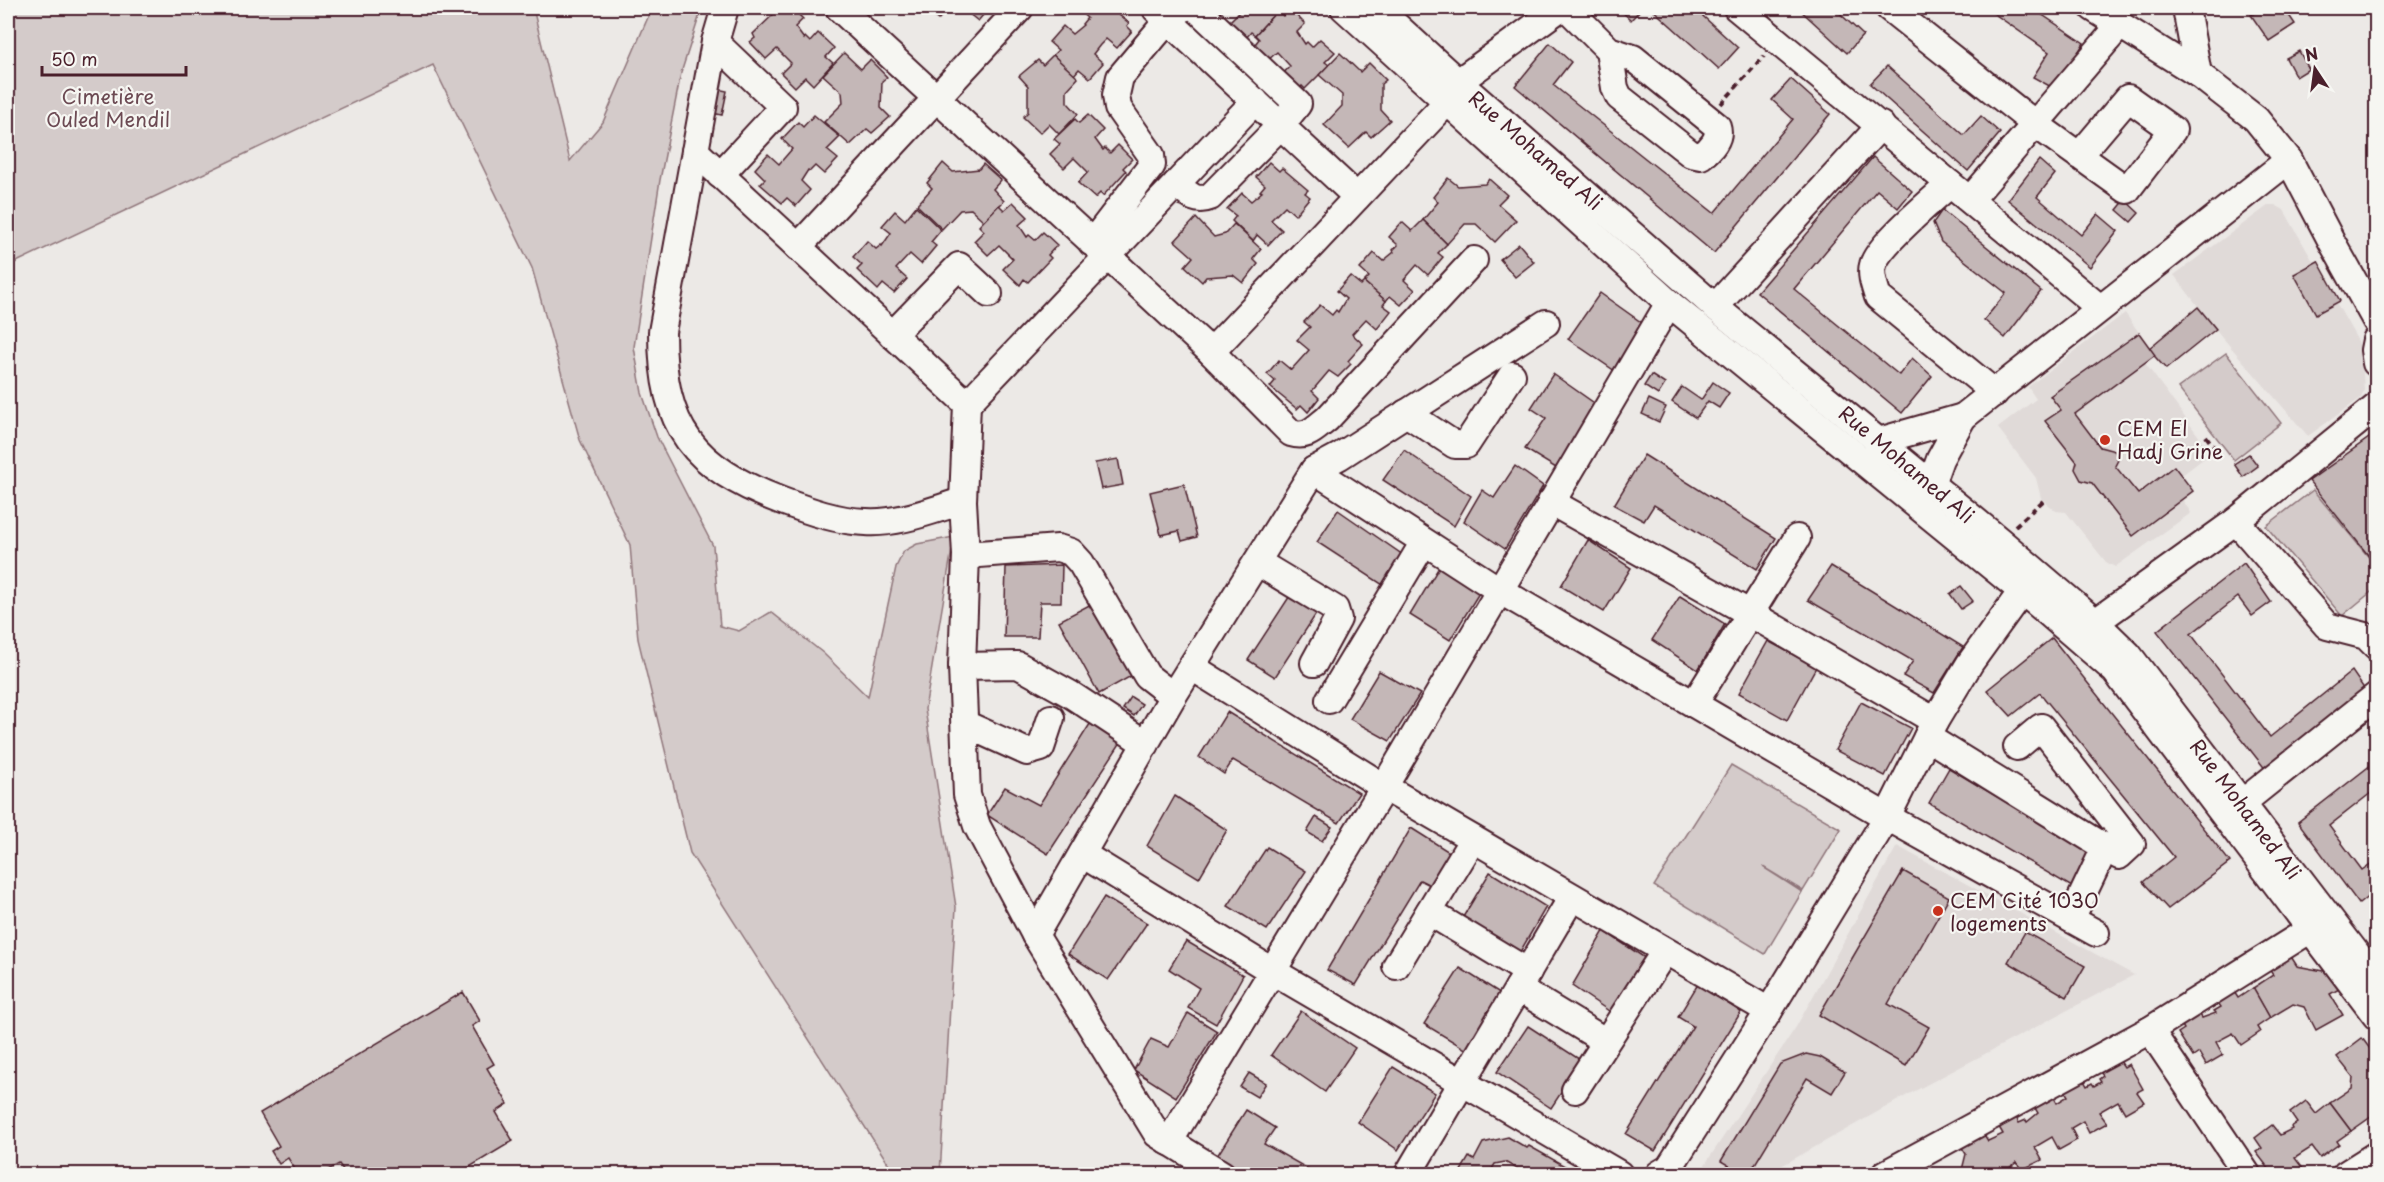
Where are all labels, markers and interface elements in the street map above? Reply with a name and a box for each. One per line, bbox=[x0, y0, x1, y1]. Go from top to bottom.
scale bar bbox=[42, 39, 186, 77]
north arrow bbox=[2285, 39, 2345, 99]
text: N bbox=[2303, 40, 2320, 67]
text: 50 m bbox=[51, 45, 98, 72]
park label: Cimetière Ouled Mendil bbox=[46, 81, 170, 134]
street label: Rue Mohamed Ali bbox=[1462, 83, 1610, 217]
street label: Rue Mohamed Ali bbox=[1833, 398, 1981, 530]
place label: CEM El Hadj Grine bbox=[2117, 413, 2223, 466]
marker: CEM El Hadj Grine bbox=[2098, 433, 2112, 447]
street label: Rue Mohamed Ali bbox=[2183, 732, 2309, 886]
place label: CEM Cité 1030 logements bbox=[1950, 885, 2099, 938]
marker: CEM Cité 1030 logements bbox=[1931, 904, 1945, 918]

